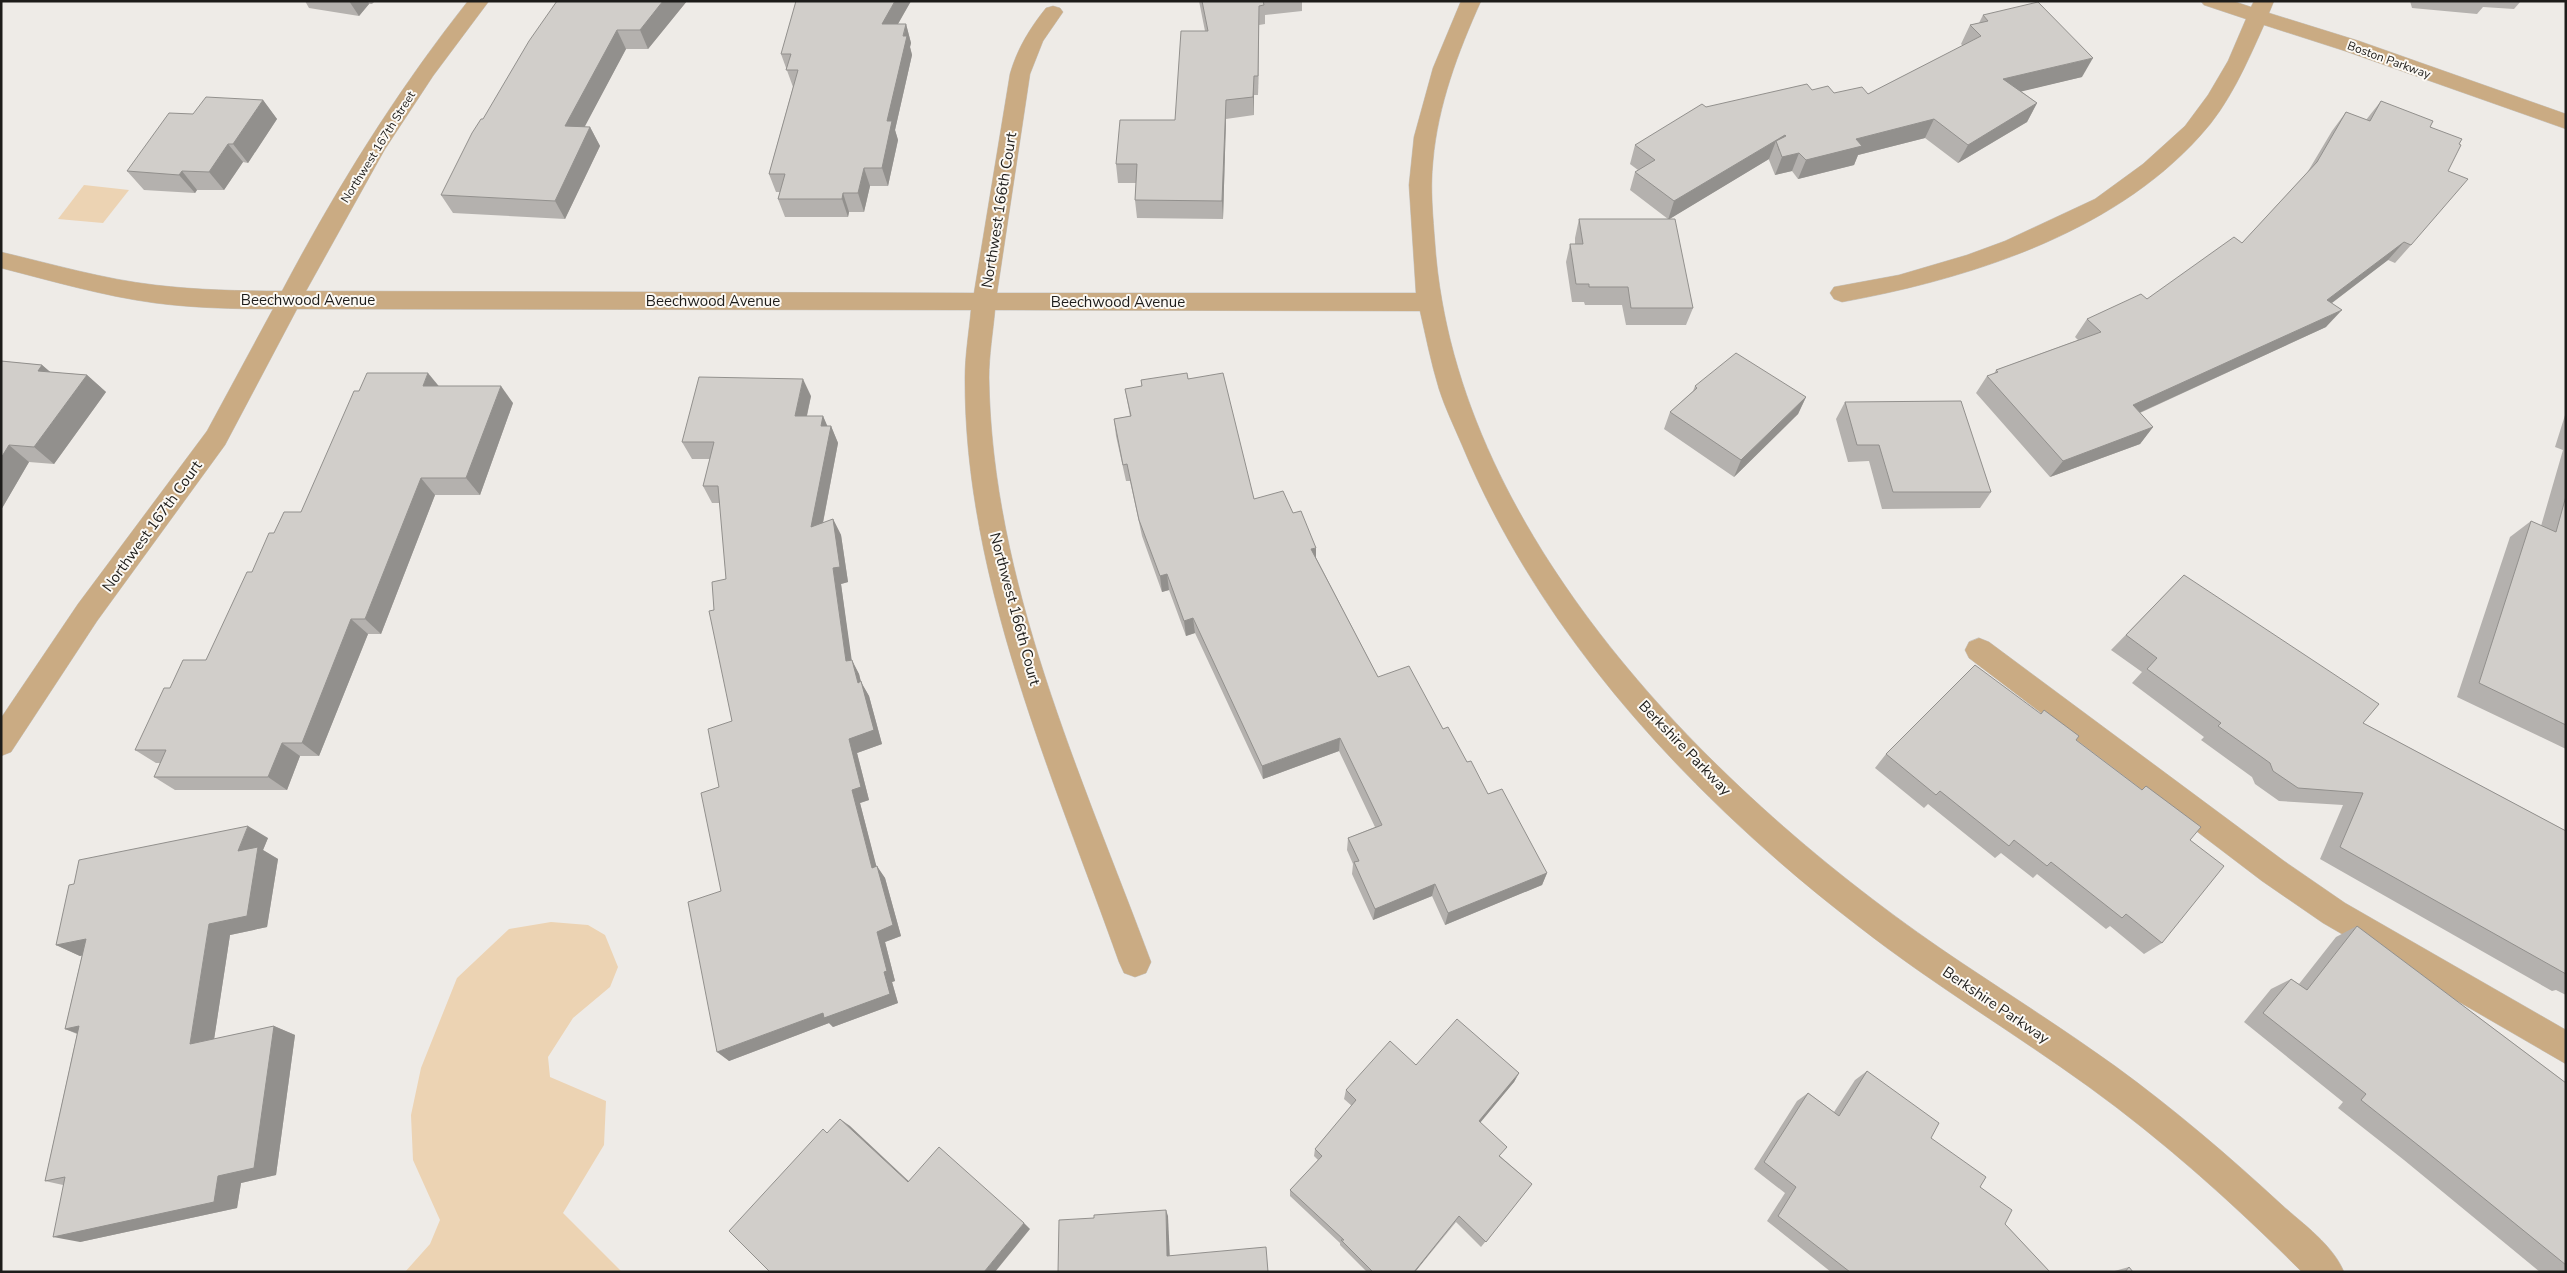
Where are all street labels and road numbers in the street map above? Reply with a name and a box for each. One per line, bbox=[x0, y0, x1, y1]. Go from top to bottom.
street label: Boston Parkway bbox=[2345, 38, 2434, 83]
street label: Northwest 167th Street bbox=[337, 87, 419, 206]
street label: Northwest 166th Court bbox=[977, 130, 1021, 289]
street label: Beechwood Avenue bbox=[241, 290, 375, 310]
street label: Beechwood Avenue bbox=[646, 291, 780, 311]
street label: Beechwood Avenue bbox=[1051, 292, 1185, 312]
street label: Northwest 167th Court bbox=[98, 456, 207, 596]
street label: Northwest 166th Court bbox=[985, 530, 1045, 688]
street label: Berkshire Parkway bbox=[1634, 696, 1736, 800]
street label: Berkshire Parkway bbox=[1939, 962, 2054, 1048]

